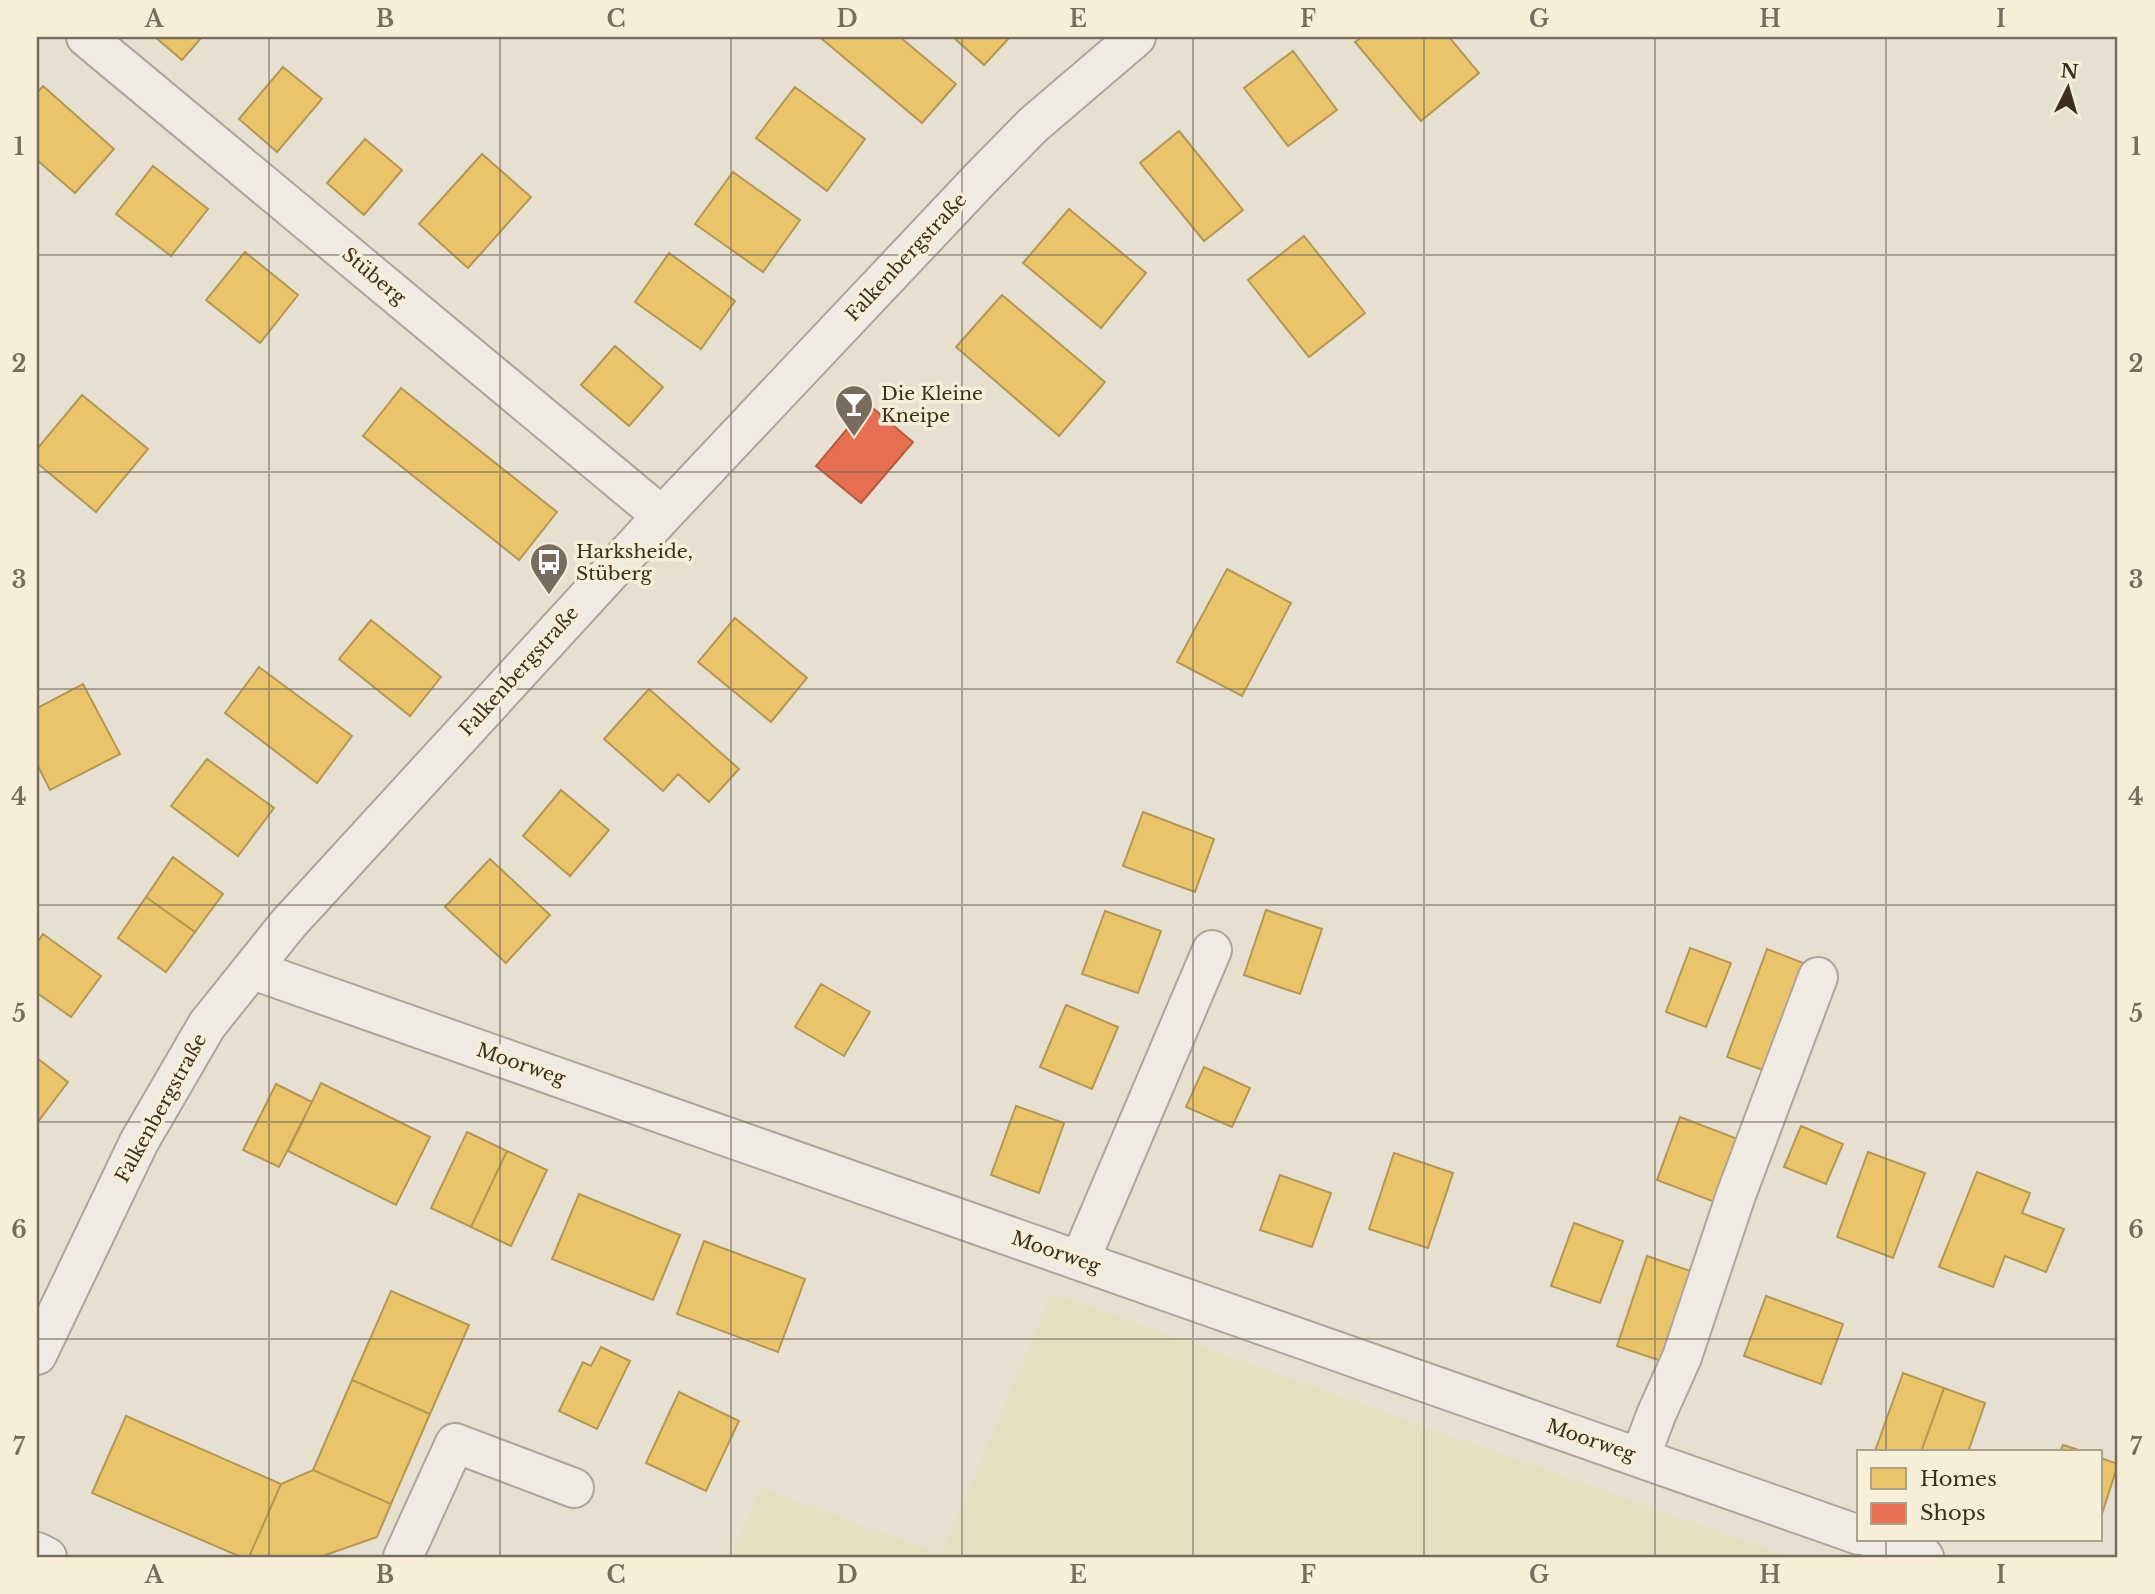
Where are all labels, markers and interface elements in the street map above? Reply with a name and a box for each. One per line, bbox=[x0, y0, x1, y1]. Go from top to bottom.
text: A bbox=[144, 5, 165, 33]
text: B bbox=[376, 5, 394, 33]
text: C bbox=[607, 5, 625, 33]
text: D bbox=[836, 5, 858, 33]
text: E bbox=[1069, 5, 1087, 33]
text: F bbox=[1300, 5, 1316, 33]
text: G bbox=[1529, 5, 1549, 33]
text: H bbox=[1759, 5, 1781, 33]
text: I bbox=[1996, 5, 2006, 33]
north arrow bbox=[2032, 52, 2102, 122]
text: N bbox=[2060, 59, 2079, 84]
text: 1 bbox=[14, 133, 24, 161]
text: 1 bbox=[2131, 133, 2141, 161]
street label: Falkenbergstraße bbox=[841, 188, 971, 326]
street label: Stüberg bbox=[338, 243, 411, 310]
text: 2 bbox=[12, 350, 26, 378]
text: 2 bbox=[2129, 350, 2143, 378]
place label: Die Kleine Kneipe bbox=[881, 382, 983, 427]
bar icon: Die Kleine Kneipe bbox=[833, 383, 875, 438]
place label: Harksheide, Stüberg bbox=[576, 540, 693, 585]
bus stop icon: Harksheide, Stüberg bbox=[528, 541, 570, 596]
text: 3 bbox=[12, 566, 26, 594]
text: 3 bbox=[2129, 566, 2143, 594]
street label: Falkenbergstraße bbox=[455, 601, 583, 741]
text: 4 bbox=[11, 783, 27, 811]
text: 4 bbox=[2128, 783, 2144, 811]
text: 5 bbox=[12, 1000, 26, 1028]
text: 5 bbox=[2129, 1000, 2143, 1028]
street label: Falkenbergstraße bbox=[111, 1030, 211, 1186]
street label: Moorweg bbox=[474, 1038, 569, 1090]
text: 6 bbox=[11, 1216, 27, 1244]
text: 6 bbox=[2128, 1216, 2144, 1244]
street label: Moorweg bbox=[1009, 1226, 1104, 1278]
street label: Moorweg bbox=[1544, 1414, 1639, 1466]
text: 7 bbox=[13, 1433, 26, 1461]
text: 7 bbox=[2130, 1433, 2143, 1461]
legend bbox=[1857, 1450, 2102, 1542]
text: Homes bbox=[1920, 1466, 1997, 1492]
text: Shops bbox=[1920, 1500, 1986, 1526]
text: A bbox=[144, 1561, 165, 1589]
text: B bbox=[376, 1561, 394, 1589]
text: C bbox=[607, 1561, 625, 1589]
text: D bbox=[836, 1561, 858, 1589]
text: E bbox=[1069, 1561, 1087, 1589]
text: F bbox=[1300, 1561, 1316, 1589]
text: G bbox=[1529, 1561, 1549, 1589]
text: H bbox=[1759, 1561, 1781, 1589]
text: I bbox=[1996, 1561, 2006, 1589]

